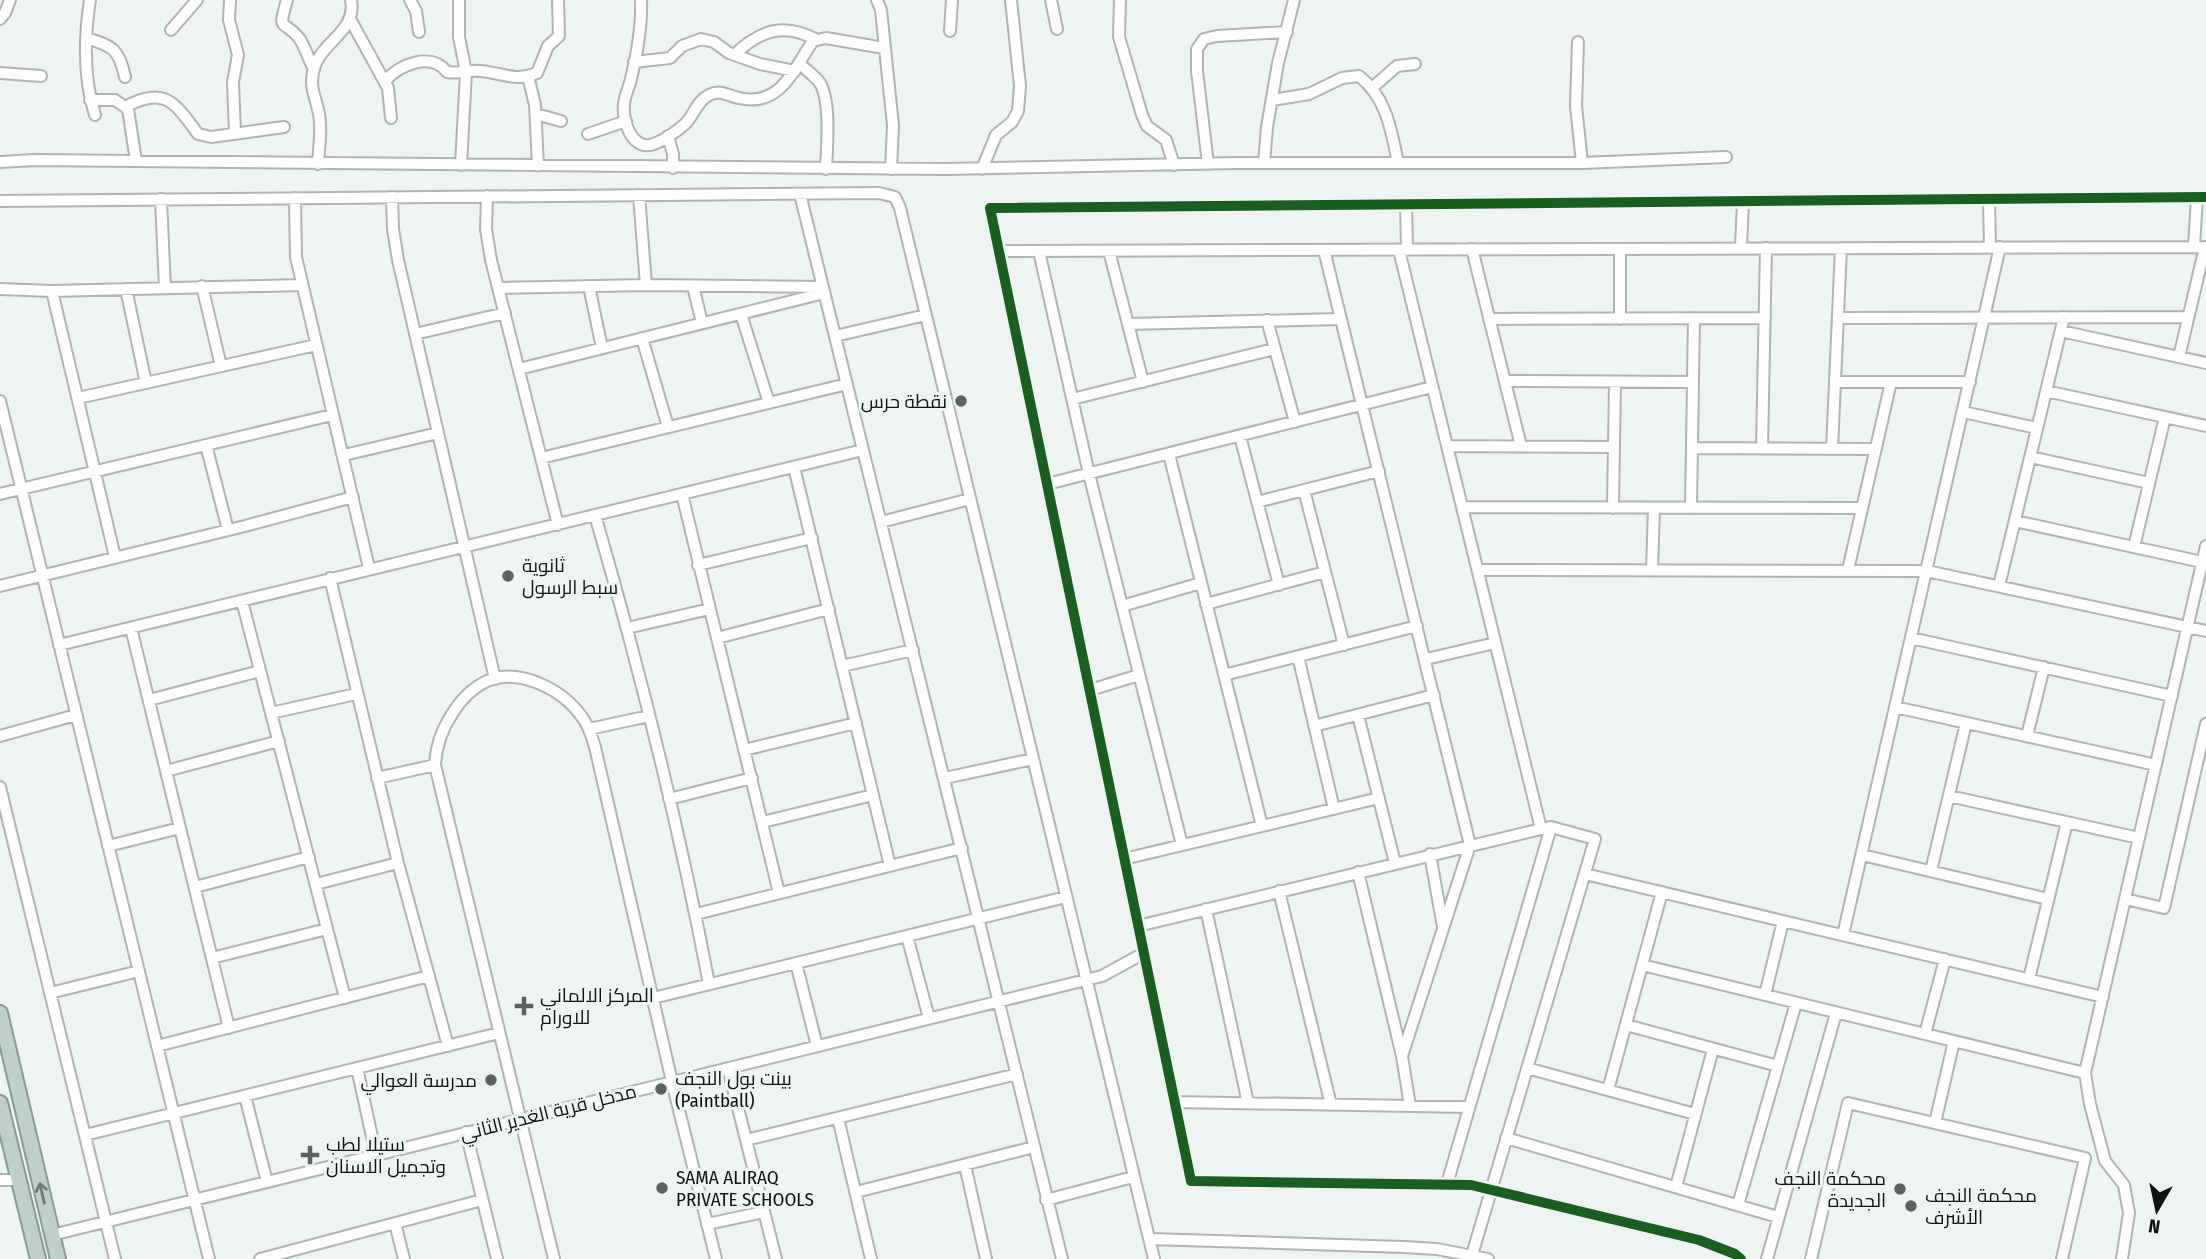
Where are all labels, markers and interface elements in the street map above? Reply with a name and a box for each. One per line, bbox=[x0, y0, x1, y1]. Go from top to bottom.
place label: نقطة حرس bbox=[861, 390, 947, 413]
marker: نقطة حرس bbox=[953, 393, 969, 409]
place label: ثانوية سبط الرسول bbox=[522, 554, 618, 599]
marker: ثانوية سبط الرسول bbox=[500, 568, 516, 584]
place label: المركز الالماني للاورام bbox=[540, 984, 654, 1031]
marker: المركز الالماني للاورام bbox=[514, 996, 534, 1016]
place label: بينت بول النجف (Paintball) bbox=[675, 1067, 792, 1112]
place label: مدرسة العوالي bbox=[361, 1069, 477, 1095]
marker: مدرسة العوالي bbox=[483, 1072, 499, 1088]
street label: مدخل قرية الغدير الثاني bbox=[457, 1079, 640, 1148]
marker: بينت بول النجف (Paintball) bbox=[653, 1081, 669, 1097]
place label: ستيلا لطب وتجميل الاسنان bbox=[326, 1133, 446, 1178]
marker: ستيلا لطب وتجميل الاسنان bbox=[300, 1145, 320, 1165]
place label: SAMA ALIRAQ PRIVATE SCHOOLS bbox=[676, 1166, 814, 1211]
place label: محكمة النجف الجديدة bbox=[1774, 1167, 1886, 1212]
north arrow bbox=[2122, 1175, 2192, 1245]
marker: SAMA ALIRAQ PRIVATE SCHOOLS bbox=[654, 1180, 670, 1196]
marker: محكمة النجف الجديدة bbox=[1892, 1181, 1908, 1197]
one-way arrow bbox=[35, 1182, 48, 1205]
place label: محكمة النجف الأشرف bbox=[1925, 1184, 2037, 1229]
marker: محكمة النجف الأشرف bbox=[1903, 1198, 1919, 1214]
text: N bbox=[2147, 1214, 2162, 1239]

